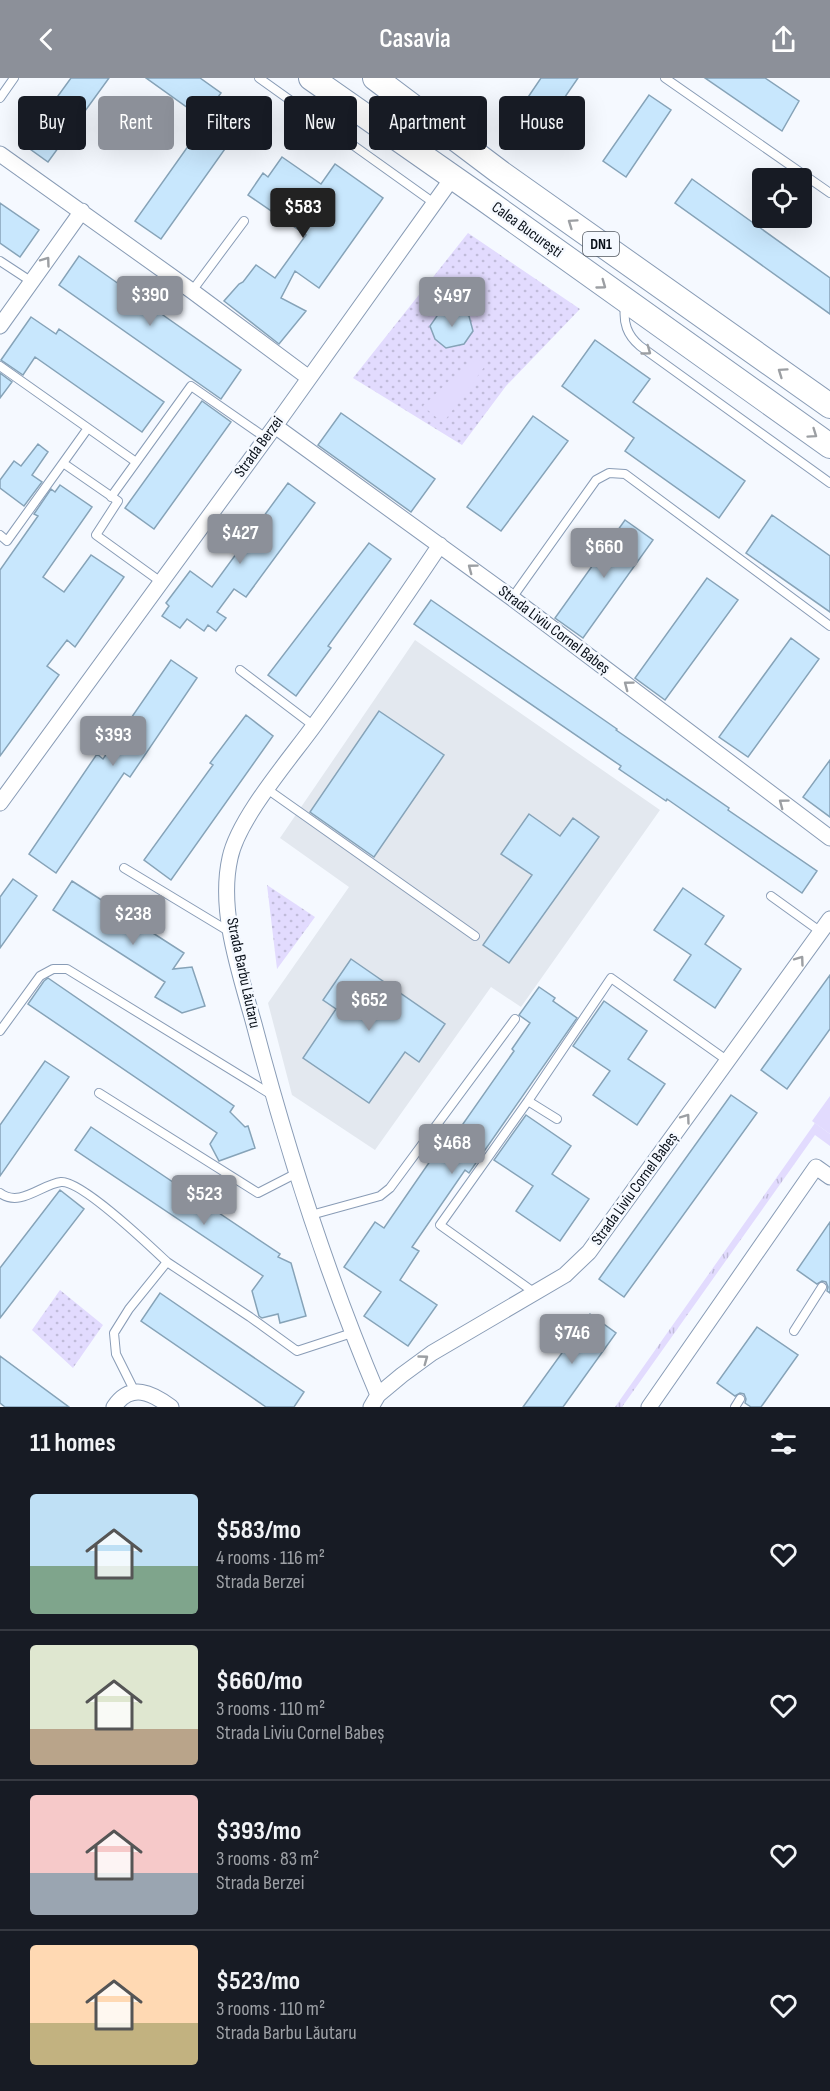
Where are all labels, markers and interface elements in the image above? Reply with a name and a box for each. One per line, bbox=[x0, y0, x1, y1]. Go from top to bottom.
icon: back bbox=[30, 23, 63, 56]
text: Casavia bbox=[379, 23, 451, 55]
icon: share bbox=[767, 23, 800, 56]
chip: Buy bbox=[18, 96, 86, 150]
chip: Rent bbox=[98, 96, 174, 150]
chip: Filters bbox=[186, 96, 272, 150]
chip: New bbox=[284, 96, 357, 150]
chip: Apartment bbox=[369, 96, 487, 150]
chip: House bbox=[499, 96, 585, 150]
map controls bbox=[752, 168, 812, 228]
button: locate bbox=[752, 168, 812, 228]
pin: $583 bbox=[267, 188, 339, 239]
text: $583 bbox=[284, 195, 322, 219]
street label: Calea București bbox=[488, 198, 566, 262]
one-way arrow bbox=[567, 219, 578, 230]
road number: DN1 bbox=[583, 232, 619, 256]
one-way arrow bbox=[39, 257, 50, 268]
pin: $390 bbox=[114, 276, 186, 327]
pin: $497 bbox=[416, 277, 488, 328]
one-way arrow bbox=[596, 277, 607, 288]
text: $390 bbox=[131, 283, 169, 307]
text: $497 bbox=[433, 284, 471, 308]
one-way arrow bbox=[640, 344, 651, 355]
one-way arrow bbox=[778, 368, 789, 379]
street label: Strada Berzei bbox=[231, 413, 287, 481]
one-way arrow bbox=[806, 427, 817, 438]
pin: $427 bbox=[204, 514, 276, 565]
text: $427 bbox=[221, 521, 259, 545]
pin: $660 bbox=[568, 528, 640, 579]
text: $660 bbox=[585, 535, 623, 559]
one-way arrow bbox=[467, 564, 478, 575]
street label: Strada Liviu Cornel Babeș bbox=[494, 582, 614, 678]
one-way arrow bbox=[623, 682, 634, 693]
pin: $393 bbox=[77, 716, 149, 767]
text: $393 bbox=[94, 723, 132, 747]
one-way arrow bbox=[779, 799, 790, 810]
pin: $238 bbox=[97, 895, 169, 946]
text: $238 bbox=[114, 902, 152, 926]
street label: Strada Barbu Lăutaru bbox=[222, 916, 264, 1030]
one-way arrow bbox=[793, 956, 804, 967]
pin: $652 bbox=[333, 981, 405, 1032]
text: $652 bbox=[350, 988, 388, 1012]
one-way arrow bbox=[679, 1114, 690, 1125]
pin: $468 bbox=[416, 1124, 488, 1175]
street label: Strada Liviu Cornel Babeș bbox=[588, 1129, 682, 1249]
text: $468 bbox=[433, 1131, 471, 1155]
pin: $523 bbox=[168, 1175, 240, 1226]
text: $523 bbox=[186, 1182, 222, 1206]
pin: $746 bbox=[536, 1314, 608, 1365]
text: $746 bbox=[554, 1321, 590, 1345]
one-way arrow bbox=[417, 1355, 428, 1366]
icon: filters bbox=[767, 1427, 800, 1460]
text: 11 homes bbox=[30, 1428, 116, 1459]
text: $583/mo bbox=[216, 1515, 301, 1546]
icon: home bbox=[78, 1518, 150, 1590]
icon: heart bbox=[767, 1538, 800, 1571]
text: 4 rooms · 116 m² bbox=[216, 1546, 325, 1570]
text: Strada Berzei bbox=[216, 1570, 304, 1594]
text: $660/mo bbox=[216, 1666, 303, 1697]
icon: home bbox=[78, 1669, 150, 1741]
icon: heart bbox=[767, 1689, 800, 1722]
text: 3 rooms · 110 m² bbox=[216, 1697, 325, 1721]
text: Strada Liviu Cornel Babeș bbox=[216, 1721, 384, 1745]
text: $393/mo bbox=[216, 1816, 301, 1847]
icon: home bbox=[78, 1819, 150, 1891]
icon: heart bbox=[767, 1839, 800, 1872]
text: 3 rooms · 83 m² bbox=[216, 1847, 319, 1871]
text: Strada Berzei bbox=[216, 1871, 304, 1895]
text: $523/mo bbox=[216, 1966, 300, 1997]
icon: home bbox=[78, 1969, 150, 2041]
icon: heart bbox=[767, 1989, 800, 2022]
text: 3 rooms · 110 m² bbox=[216, 1997, 325, 2021]
text: Strada Barbu Lăutaru bbox=[216, 2021, 357, 2045]

